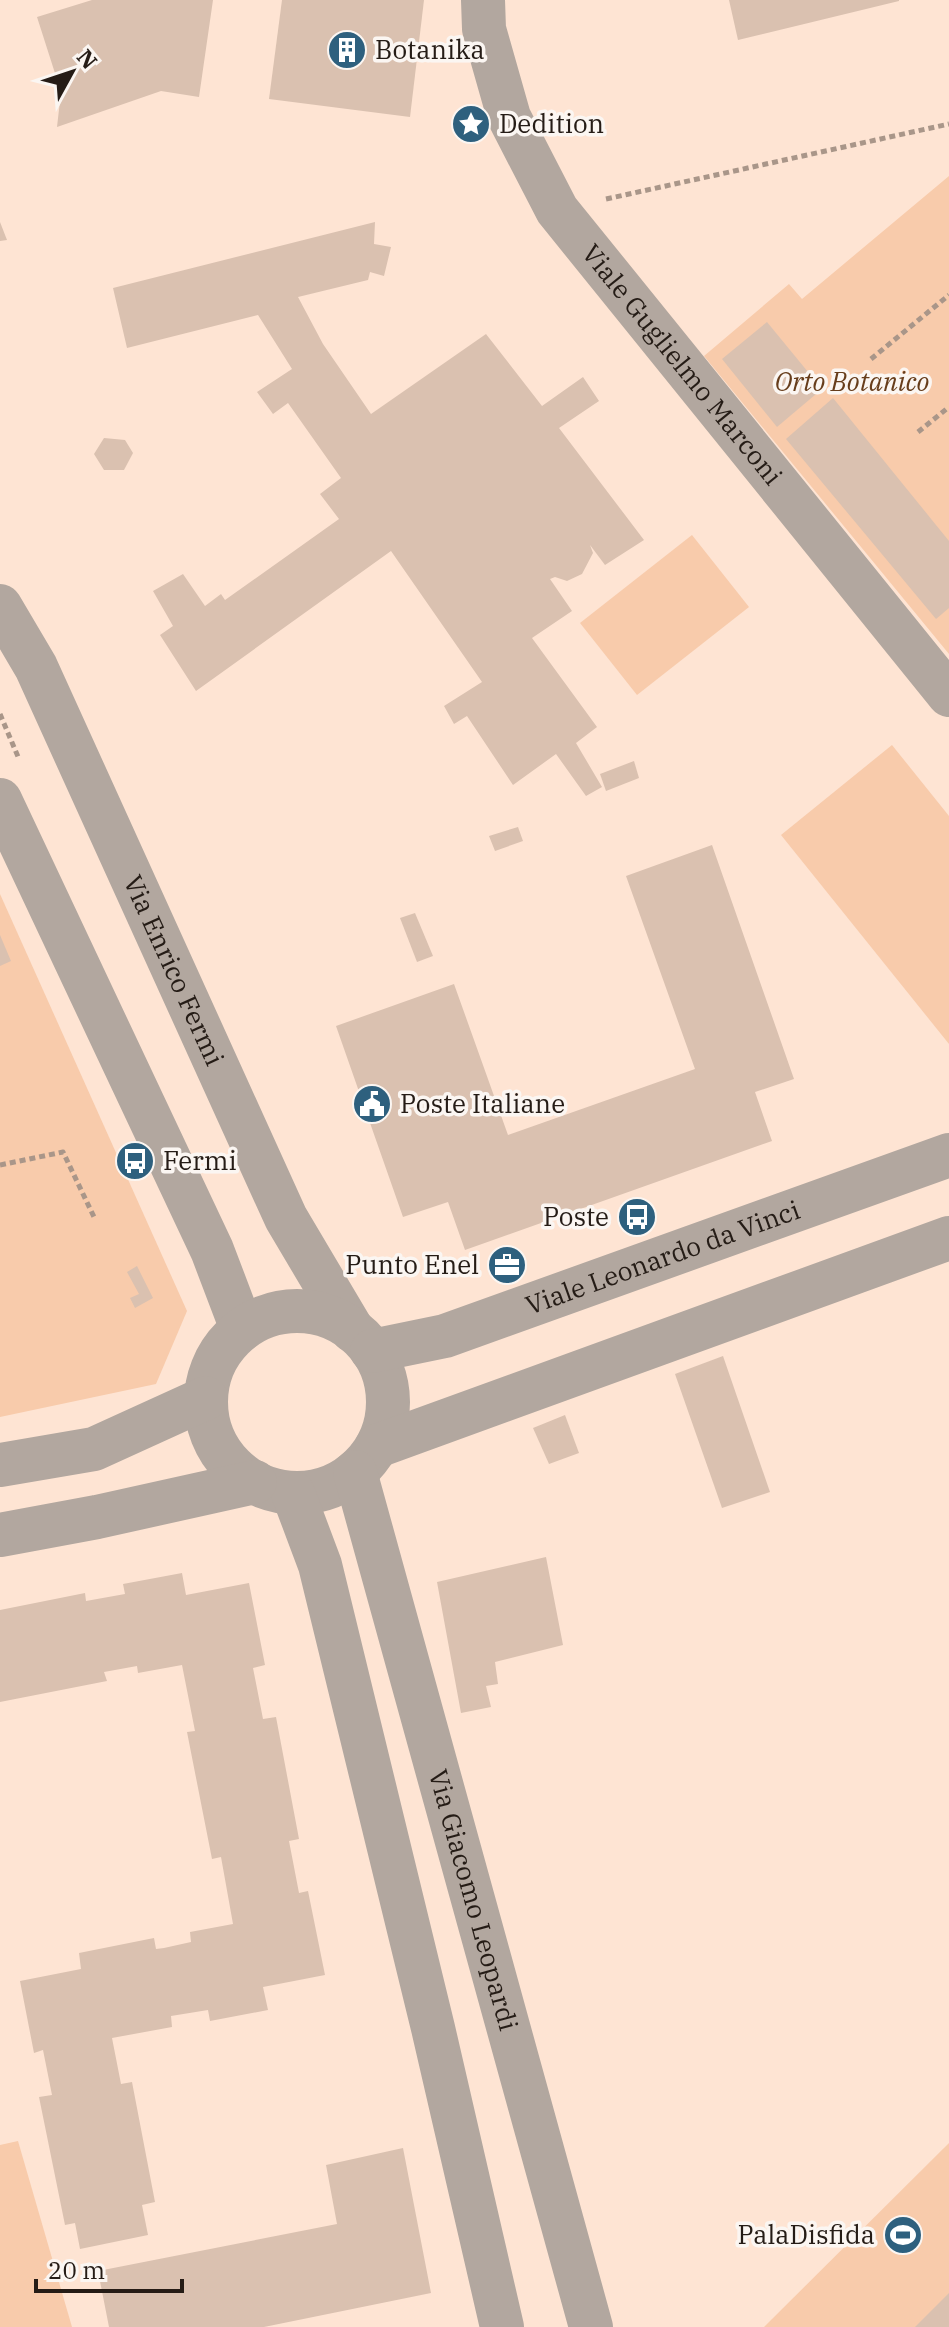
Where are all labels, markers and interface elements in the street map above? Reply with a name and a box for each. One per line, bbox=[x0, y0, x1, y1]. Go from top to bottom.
building icon: Botanika bbox=[326, 29, 368, 71]
north arrow bbox=[32, 32, 112, 112]
place label: Botanika bbox=[375, 32, 485, 66]
text: N bbox=[71, 43, 104, 75]
place icon: Dedition bbox=[450, 103, 492, 145]
place label: Dedition bbox=[499, 106, 604, 140]
street label: Viale Guglielmo Marconi bbox=[575, 237, 790, 491]
park label: Orto Botanico bbox=[775, 364, 929, 398]
street label: Via Enrico Fermi bbox=[117, 869, 233, 1071]
public building icon: Poste Italiane bbox=[351, 1083, 393, 1125]
place label: Poste Italiane bbox=[400, 1086, 565, 1120]
bus stop icon: Fermi bbox=[114, 1140, 156, 1182]
place label: Fermi bbox=[163, 1143, 237, 1177]
street label: Viale Leonardo da Vinci bbox=[521, 1192, 804, 1322]
bus stop icon: Poste bbox=[616, 1196, 658, 1238]
place label: Poste bbox=[543, 1199, 609, 1233]
office icon: Punto Enel bbox=[486, 1244, 528, 1286]
place label: Punto Enel bbox=[345, 1247, 479, 1281]
street label: Via Giacomo Leopardi bbox=[422, 1765, 526, 2034]
sports icon: PalaDisfida bbox=[882, 2214, 924, 2256]
place label: PalaDisfida bbox=[737, 2217, 875, 2251]
scale bar bbox=[36, 2243, 182, 2293]
text: 20 m bbox=[48, 2254, 105, 2286]

